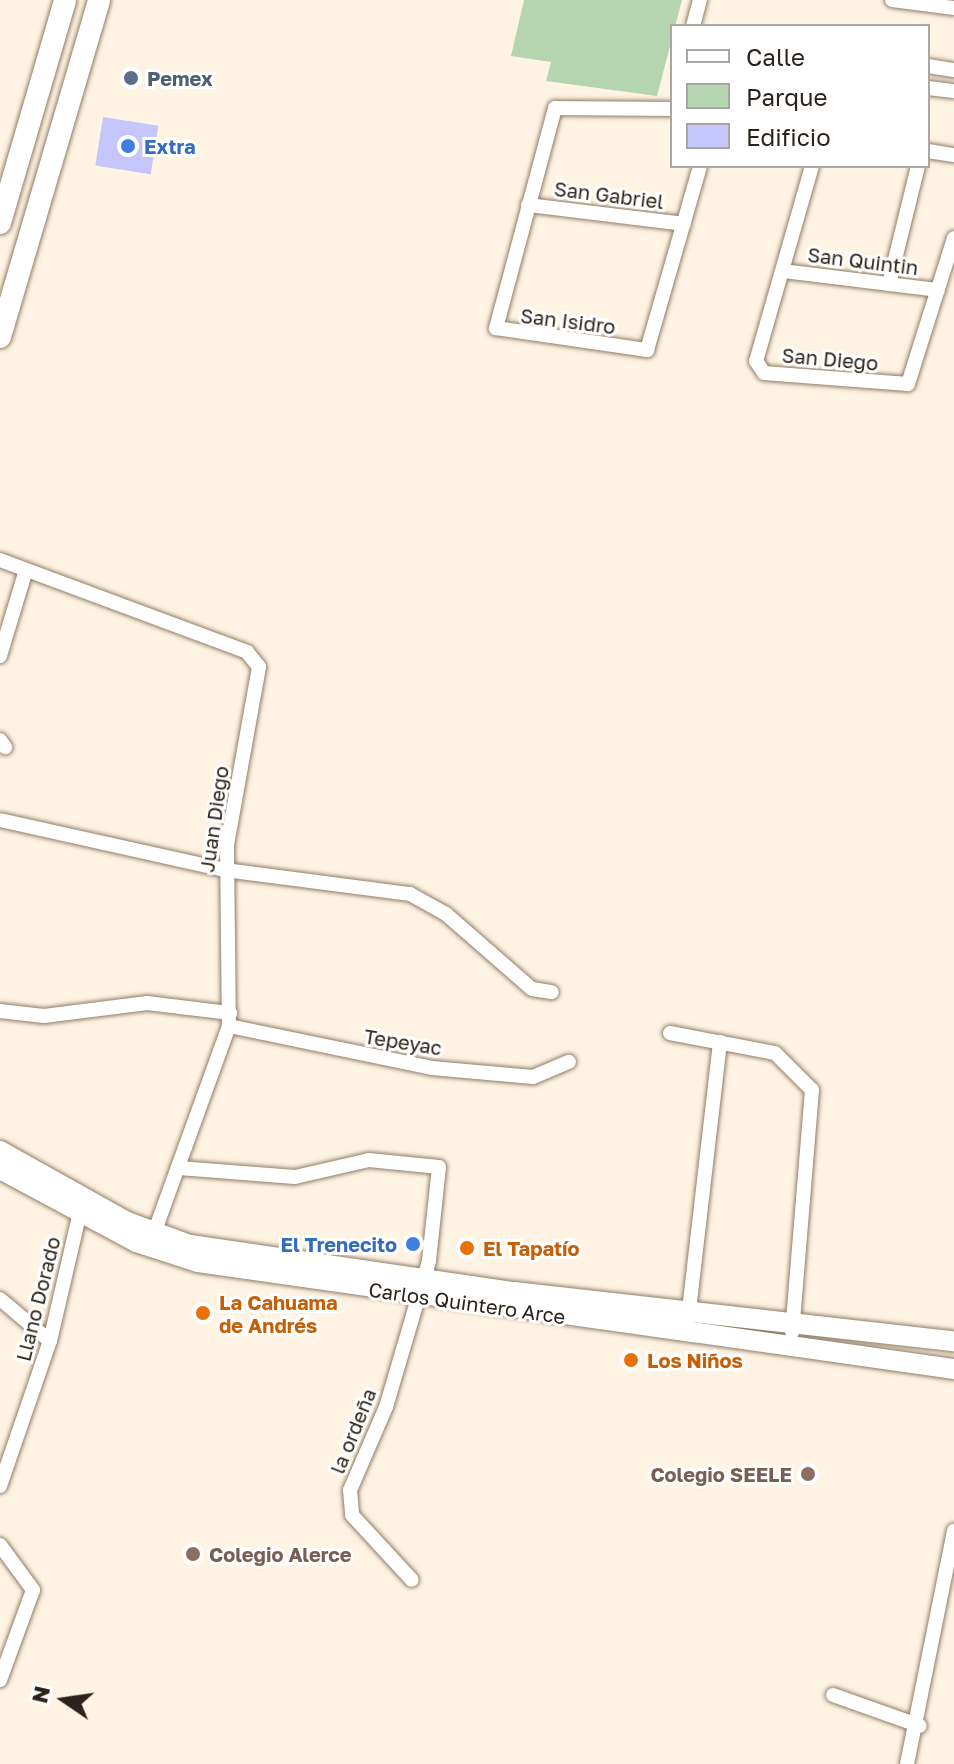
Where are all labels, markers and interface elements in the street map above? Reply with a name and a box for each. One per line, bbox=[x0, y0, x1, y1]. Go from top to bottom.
legend bbox=[670, 24, 930, 168]
text: Calle bbox=[746, 42, 805, 71]
place label: Pemex bbox=[147, 66, 213, 90]
marker: Pemex bbox=[122, 69, 140, 87]
text: Parque bbox=[746, 82, 827, 111]
text: Edificio bbox=[746, 122, 831, 151]
place label: Extra bbox=[144, 134, 195, 158]
marker: Extra bbox=[119, 137, 137, 155]
street label: San Gabriel bbox=[553, 176, 665, 214]
street label: San Quintin bbox=[806, 242, 920, 280]
street label: San Isidro bbox=[519, 303, 617, 339]
street label: San Diego bbox=[781, 343, 879, 375]
street label: Juan Diego bbox=[195, 764, 233, 874]
street label: Tepeyac bbox=[362, 1024, 444, 1060]
place label: El Trenecito bbox=[280, 1232, 397, 1256]
street label: Llano Dorado bbox=[11, 1234, 65, 1364]
marker: El Trenecito bbox=[404, 1235, 422, 1253]
place label: El Tapatío bbox=[483, 1236, 580, 1260]
marker: El Tapatío bbox=[458, 1239, 476, 1257]
street label: Carlos Quintero Arce bbox=[367, 1277, 567, 1329]
place label: La Cahuama de Andrés bbox=[219, 1290, 338, 1337]
marker: La Cahuama de Andrés bbox=[194, 1304, 212, 1322]
place label: Los Niños bbox=[647, 1348, 743, 1372]
marker: Los Niños bbox=[622, 1351, 640, 1369]
street label: la ordeña bbox=[325, 1385, 381, 1477]
place label: Colegio SEELE bbox=[650, 1462, 792, 1486]
marker: Colegio SEELE bbox=[799, 1465, 817, 1483]
place label: Colegio Alerce bbox=[209, 1542, 352, 1566]
marker: Colegio Alerce bbox=[184, 1545, 202, 1563]
north arrow bbox=[24, 1660, 104, 1740]
text: N bbox=[25, 1683, 55, 1706]

